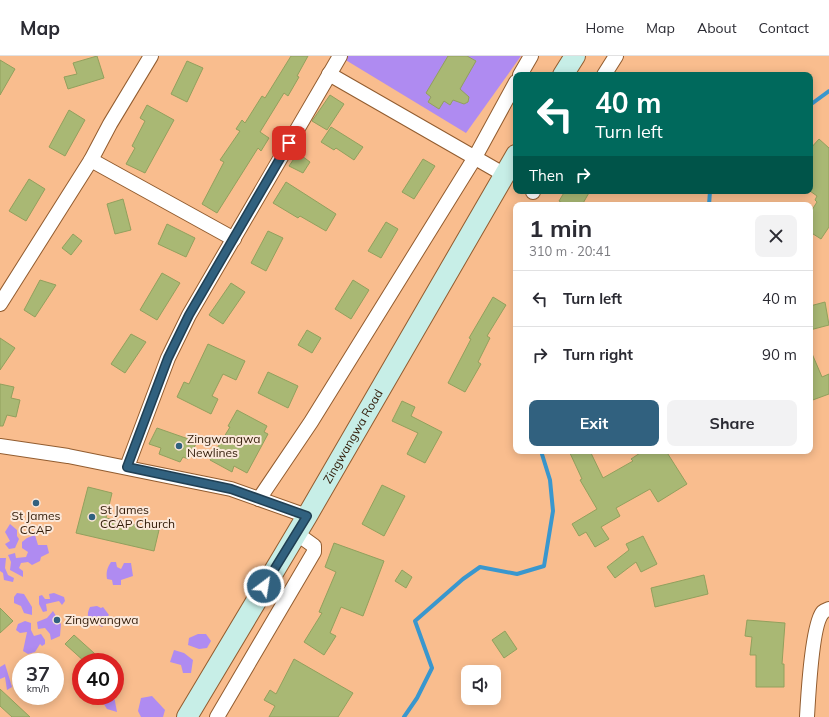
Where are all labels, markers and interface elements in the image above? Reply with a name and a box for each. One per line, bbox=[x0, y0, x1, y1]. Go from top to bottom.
text: Map bbox=[20, 16, 60, 40]
text: Home bbox=[585, 19, 624, 37]
text: Map bbox=[646, 19, 675, 37]
text: About bbox=[697, 19, 737, 37]
text: Contact bbox=[759, 19, 809, 37]
text: 40 m bbox=[595, 85, 661, 120]
icon: left bbox=[529, 88, 581, 140]
text: Turn left bbox=[595, 120, 663, 143]
pin bbox=[272, 126, 306, 160]
icon: arrive bbox=[278, 132, 300, 154]
icon: right bbox=[572, 164, 594, 186]
text: Then bbox=[529, 166, 564, 185]
text: 1 min bbox=[529, 213, 592, 243]
button: close bbox=[755, 215, 797, 257]
text: 310 m · 20:41 bbox=[529, 243, 611, 259]
icon: left bbox=[529, 288, 551, 310]
text: Turn left bbox=[563, 289, 622, 308]
text: 40 m bbox=[762, 289, 797, 308]
icon: right bbox=[529, 344, 551, 366]
text: Turn right bbox=[563, 345, 633, 364]
text: 90 m bbox=[762, 345, 797, 364]
street label: Zingwangwa Road bbox=[320, 386, 386, 486]
button: Exit bbox=[529, 400, 659, 446]
button: Share bbox=[667, 400, 797, 446]
place label: Zingwangwa Newlines bbox=[187, 431, 261, 460]
marker: Zingwangwa Newlines bbox=[174, 441, 184, 451]
marker: St James CCAP bbox=[31, 498, 41, 508]
place label: St James CCAP Church bbox=[100, 502, 175, 531]
place label: St James CCAP bbox=[12, 508, 61, 537]
marker: St James CCAP Church bbox=[87, 512, 97, 522]
position arrow bbox=[243, 565, 285, 607]
place label: Zingwangwa bbox=[65, 612, 139, 627]
marker: Zingwangwa bbox=[52, 615, 62, 625]
speed limit sign: 40 bbox=[72, 653, 124, 705]
text: 37 bbox=[26, 661, 50, 686]
map controls bbox=[461, 665, 501, 705]
button: sound bbox=[461, 665, 501, 705]
text: km/h bbox=[27, 682, 49, 695]

